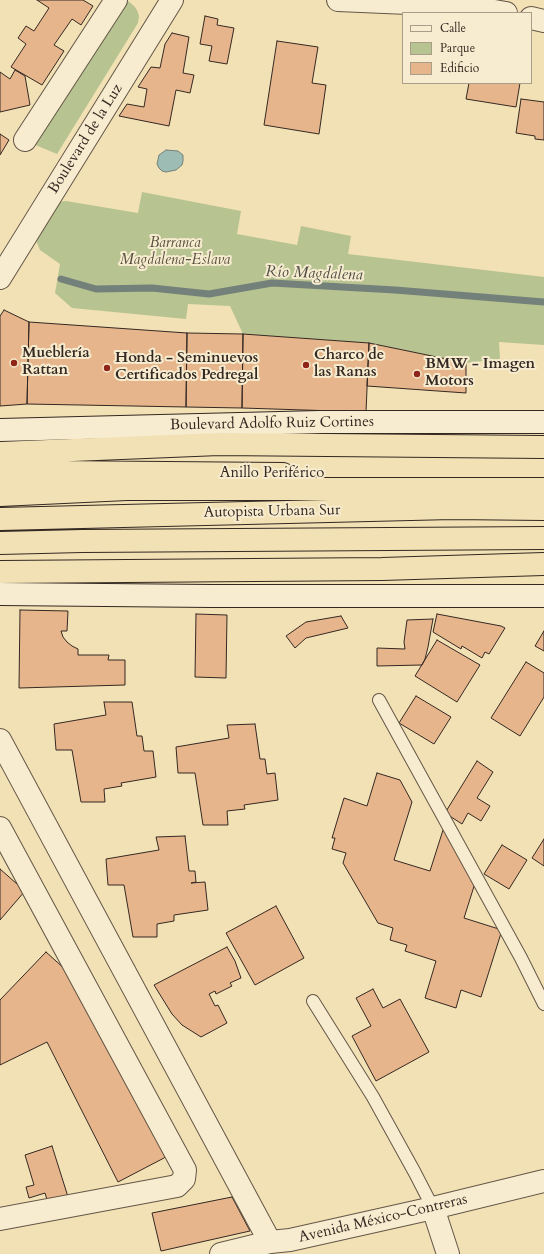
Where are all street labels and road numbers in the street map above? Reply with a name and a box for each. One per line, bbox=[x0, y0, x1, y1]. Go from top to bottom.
street label: Boulevard de la Luz bbox=[45, 81, 127, 197]
street label: Boulevard Adolfo Ruiz Cortines bbox=[170, 413, 374, 435]
street label: Anillo Periférico bbox=[220, 465, 324, 483]
street label: Autopista Urbana Sur bbox=[203, 502, 341, 522]
street label: Avenida México-Contreras bbox=[297, 1191, 469, 1247]

